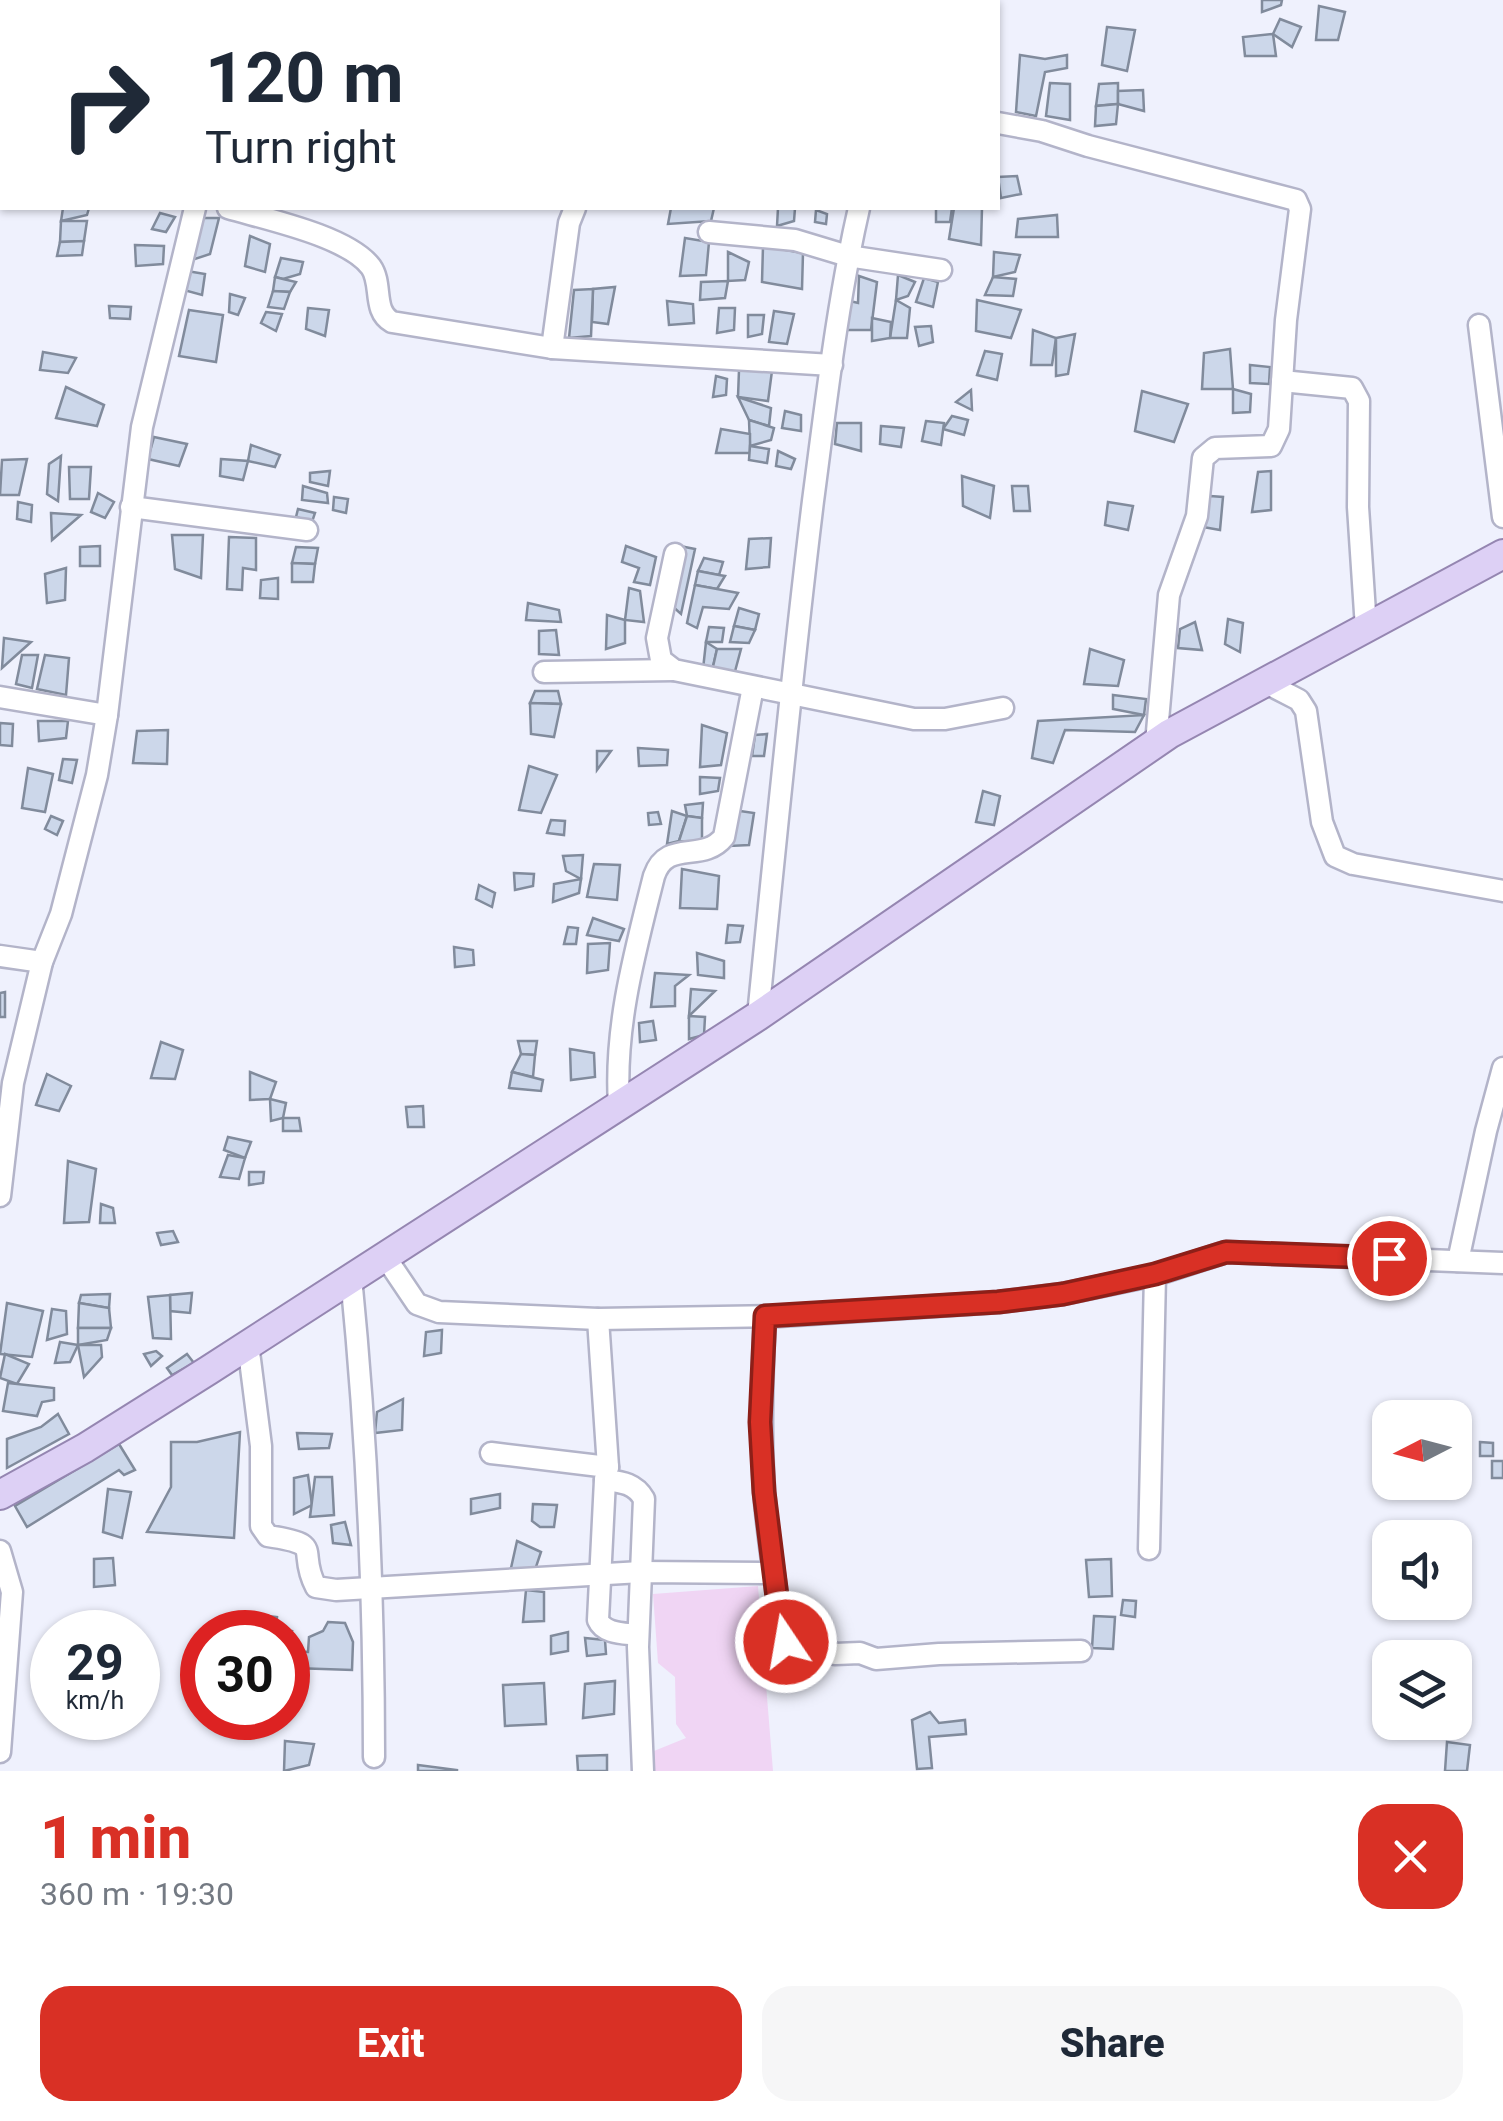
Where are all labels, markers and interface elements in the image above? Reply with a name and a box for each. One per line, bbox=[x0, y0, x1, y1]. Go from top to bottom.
text: 120 m bbox=[205, 37, 404, 119]
icon: right bbox=[40, 40, 170, 170]
text: Turn right bbox=[205, 121, 397, 174]
pin bbox=[1347, 1216, 1432, 1301]
icon: arrive bbox=[1362, 1231, 1417, 1286]
north arrow bbox=[1372, 1400, 1472, 1500]
map controls bbox=[1372, 1400, 1472, 1740]
button: sound bbox=[1372, 1520, 1472, 1620]
position arrow bbox=[734, 1590, 838, 1694]
speed limit sign: 30 bbox=[180, 1610, 310, 1740]
text: 29 bbox=[66, 1634, 124, 1692]
button: layers bbox=[1372, 1640, 1472, 1740]
text: km/h bbox=[66, 1686, 124, 1715]
text: 1 min bbox=[40, 1802, 191, 1873]
button: close bbox=[1358, 1804, 1463, 1909]
text: 360 m · 19:30 bbox=[40, 1875, 234, 1913]
button: Exit bbox=[40, 1986, 742, 2101]
button: Share bbox=[762, 1986, 1463, 2101]

